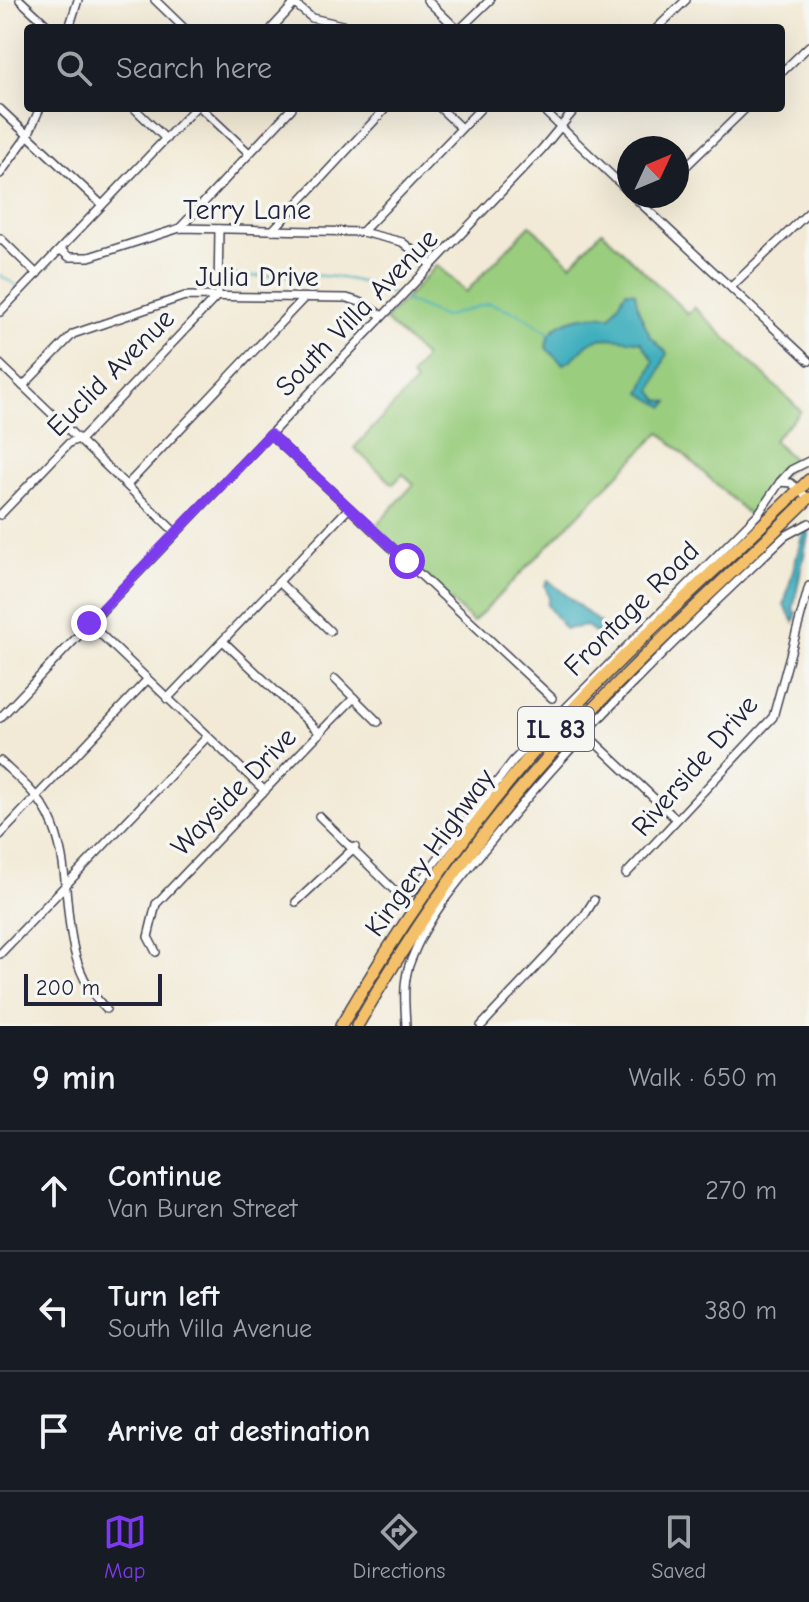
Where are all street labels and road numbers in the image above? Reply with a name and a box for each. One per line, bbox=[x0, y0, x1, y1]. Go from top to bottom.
street label: Terry Lane bbox=[183, 194, 311, 226]
street label: South Villa Avenue bbox=[269, 223, 445, 403]
street label: Julia Drive bbox=[195, 261, 319, 293]
street label: Euclid Avenue bbox=[40, 302, 181, 443]
street label: Frontage Road bbox=[558, 535, 706, 683]
street label: Riverside Drive bbox=[625, 689, 765, 843]
road number: IL 83 bbox=[518, 707, 594, 751]
street label: Wayside Drive bbox=[165, 721, 303, 862]
street label: Kingery Highway bbox=[358, 762, 502, 943]

